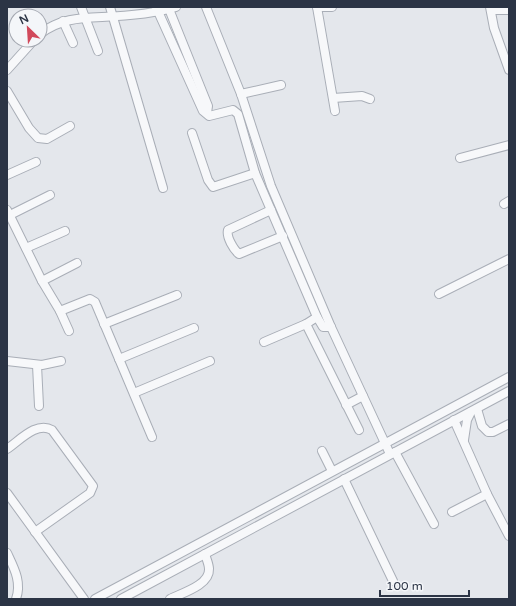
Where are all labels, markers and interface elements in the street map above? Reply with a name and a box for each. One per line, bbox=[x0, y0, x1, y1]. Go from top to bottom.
north arrow bbox=[8, 8, 48, 48]
text: N bbox=[17, 12, 31, 27]
scale bar bbox=[380, 572, 469, 598]
text: 100 m bbox=[386, 579, 423, 593]

